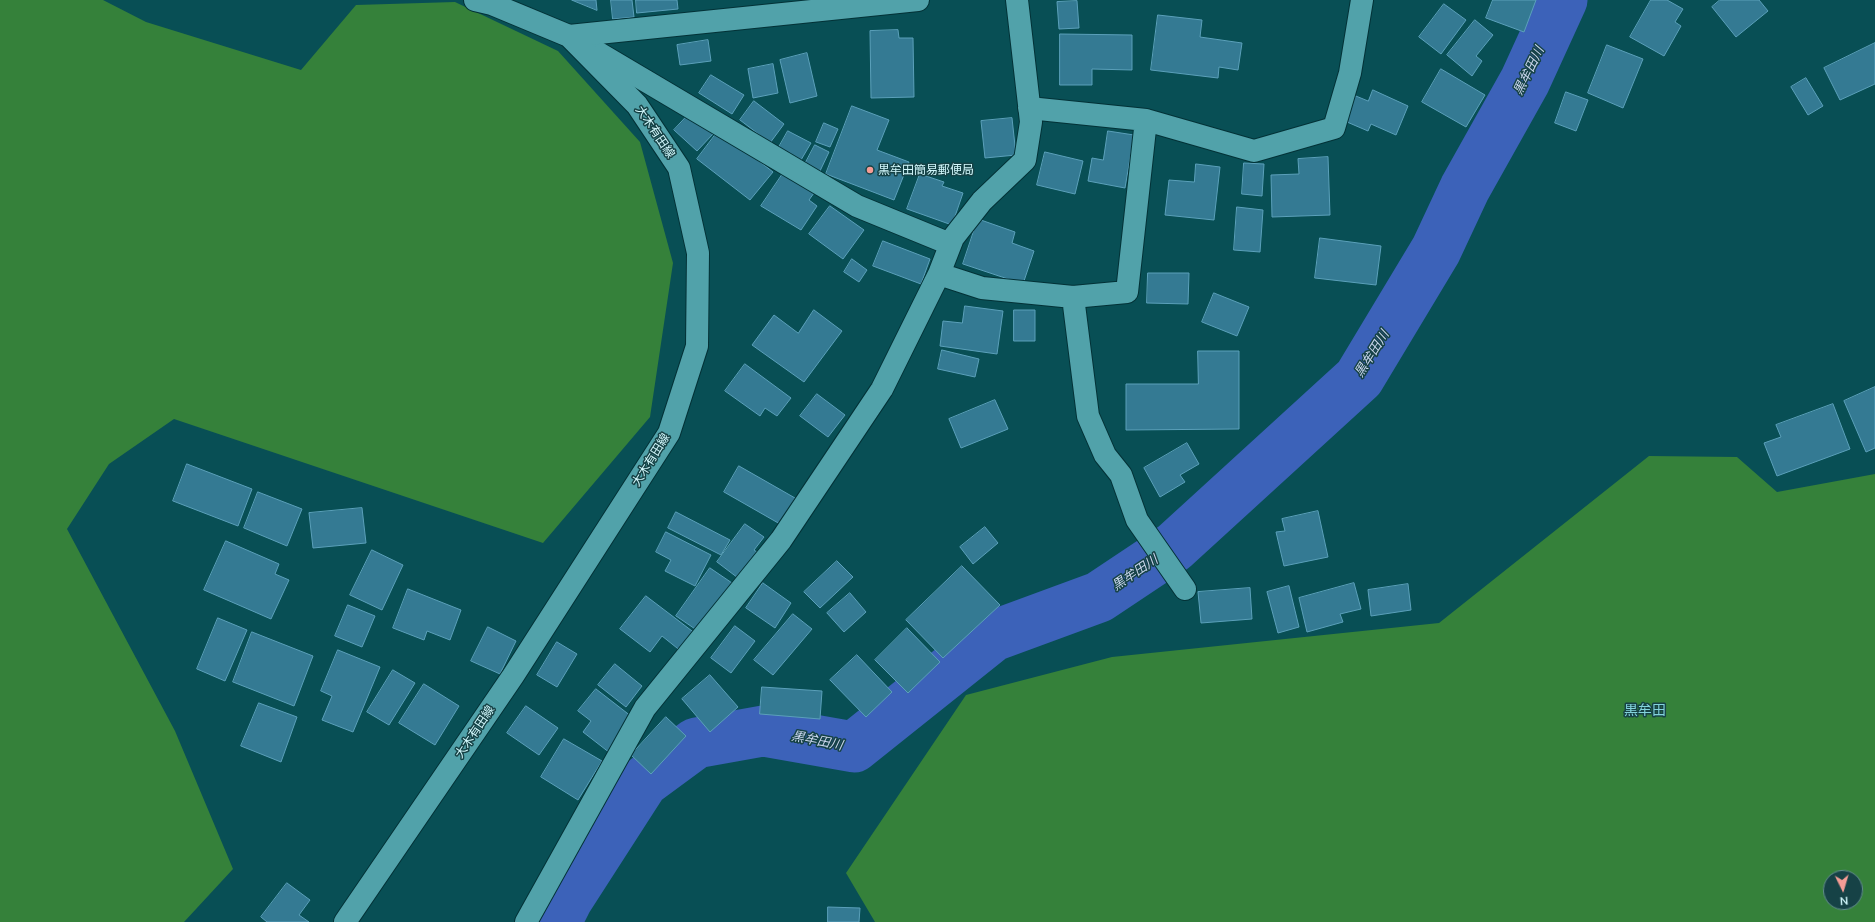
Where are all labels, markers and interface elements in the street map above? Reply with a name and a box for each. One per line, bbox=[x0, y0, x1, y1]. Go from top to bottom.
water label: 黒牟田川 bbox=[1511, 44, 1547, 98]
street label: 大木有田線 bbox=[632, 103, 678, 161]
place label: 黒牟田簡易郵便局 bbox=[878, 163, 974, 177]
marker: 黒牟田簡易郵便局 bbox=[865, 165, 875, 175]
water label: 黒牟田川 bbox=[1352, 328, 1392, 380]
street label: 大木有田線 bbox=[629, 431, 673, 489]
water label: 黒牟田川 bbox=[1109, 552, 1161, 594]
street label: 大木有田線 bbox=[452, 703, 498, 761]
district label: 黒牟田 bbox=[1624, 703, 1666, 719]
water label: 黒牟田川 bbox=[790, 728, 844, 754]
north arrow bbox=[1823, 870, 1863, 910]
text: N bbox=[1839, 894, 1849, 908]

